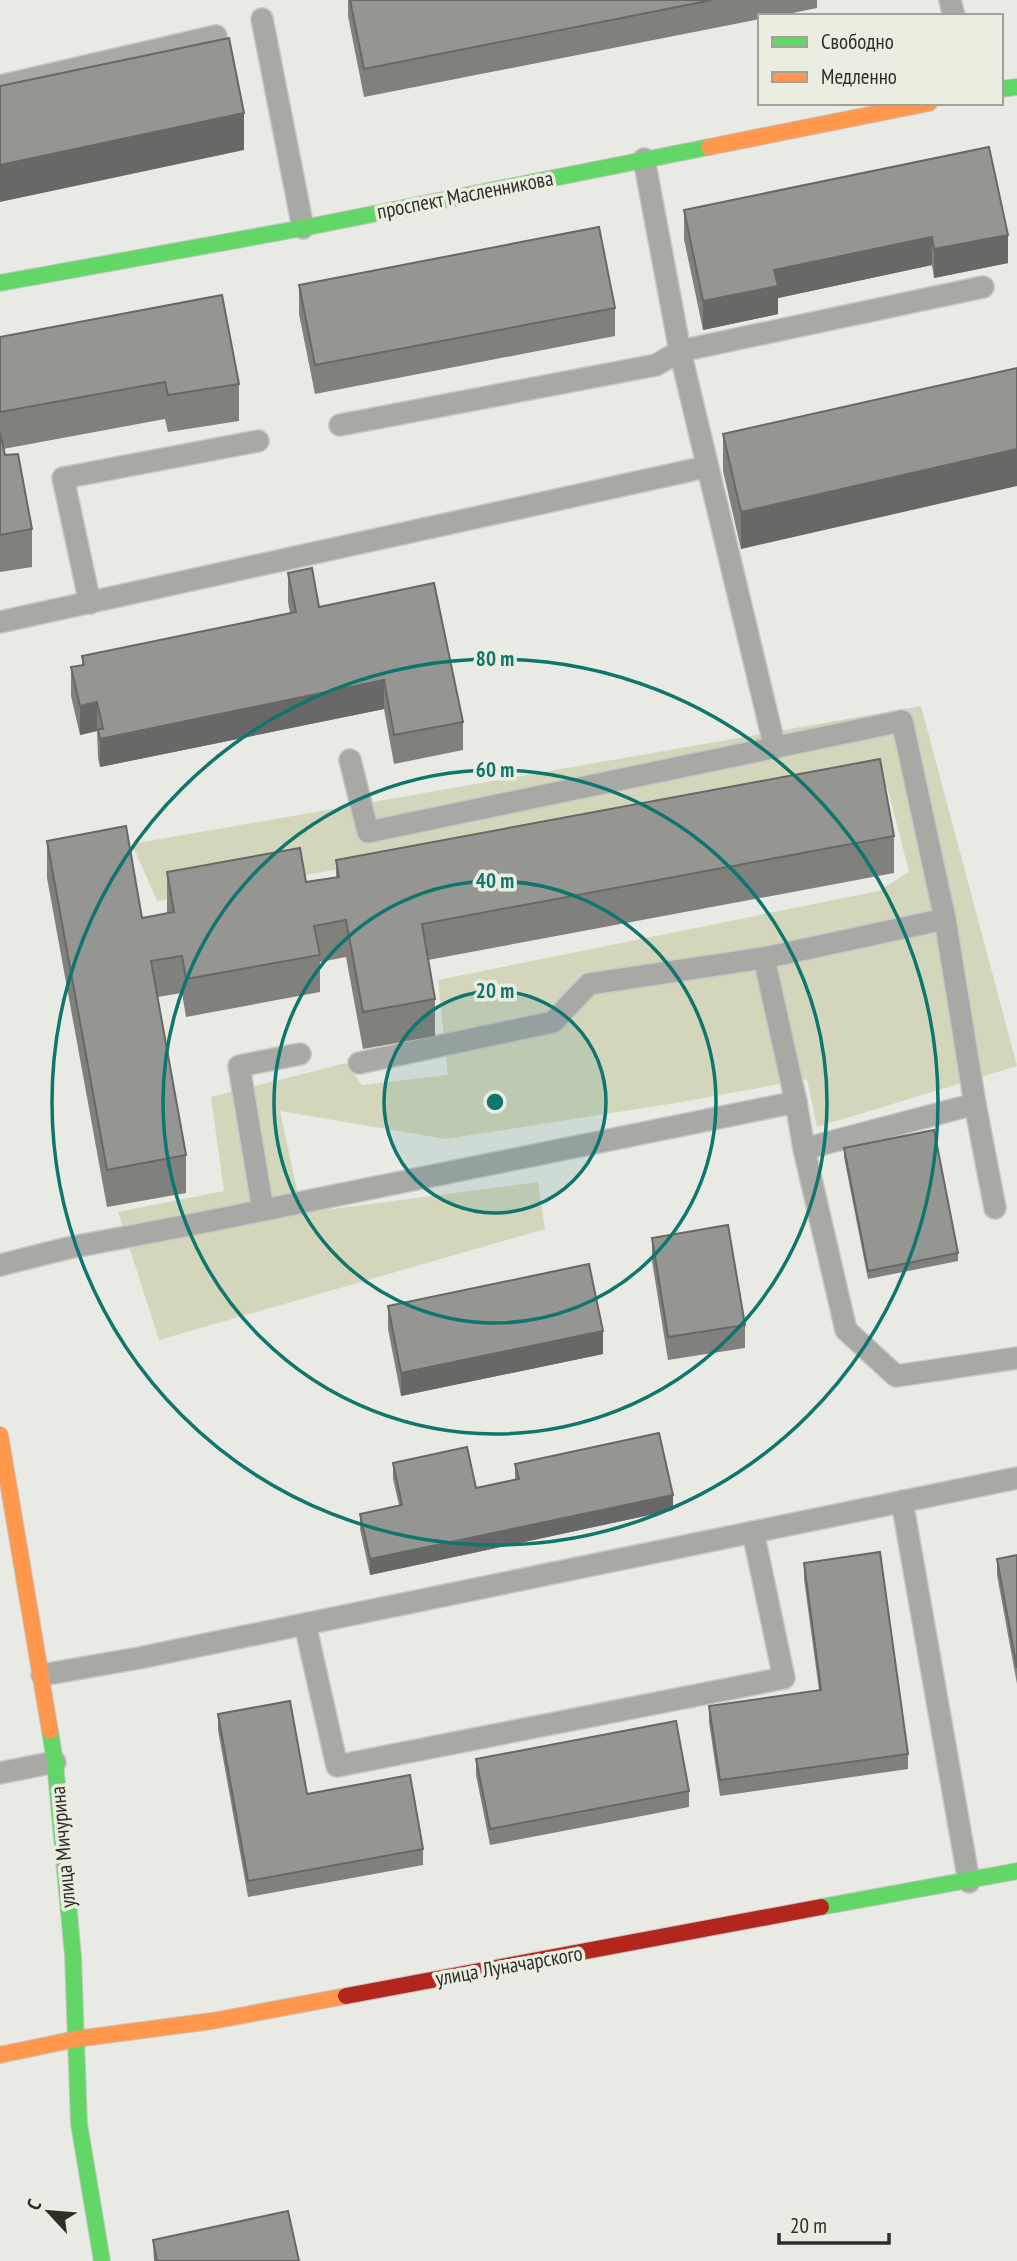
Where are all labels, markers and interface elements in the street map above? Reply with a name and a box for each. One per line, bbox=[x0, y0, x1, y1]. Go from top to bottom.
legend bbox=[758, 14, 1003, 105]
text: Свободно bbox=[821, 28, 894, 55]
text: Медленно bbox=[821, 63, 897, 90]
street label: проспект Масленникова bbox=[375, 164, 555, 225]
text: 80 m bbox=[476, 645, 514, 672]
text: 60 m bbox=[476, 756, 514, 783]
text: 40 m bbox=[476, 867, 514, 894]
text: 20 m bbox=[476, 977, 514, 1004]
centre of rings bbox=[483, 1090, 507, 1114]
street label: улица Мичурина bbox=[44, 1785, 81, 1909]
street label: улица Луначарского bbox=[433, 1939, 585, 1992]
north arrow bbox=[14, 2177, 84, 2247]
text: С bbox=[21, 2195, 47, 2214]
scale bar bbox=[779, 2202, 889, 2246]
text: 20 m bbox=[790, 2212, 827, 2239]

